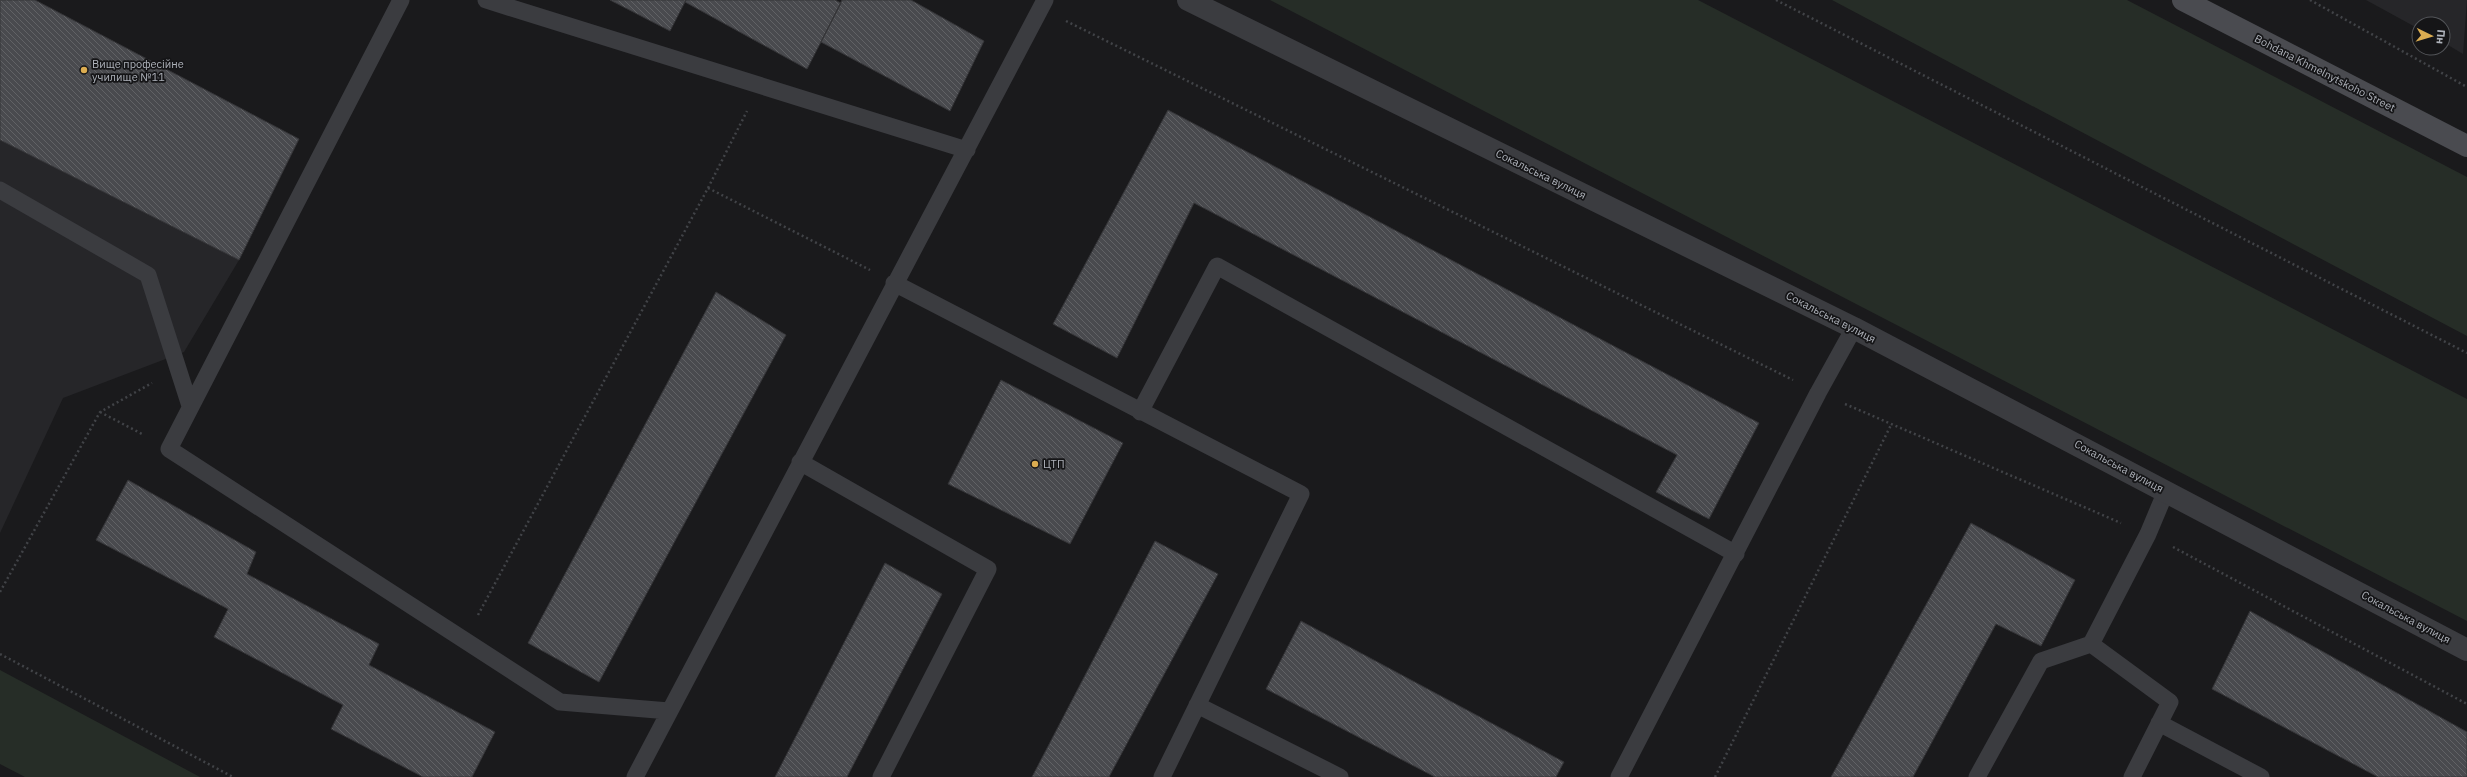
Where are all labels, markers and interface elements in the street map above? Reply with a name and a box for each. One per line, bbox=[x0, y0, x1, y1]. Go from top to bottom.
north arrow bbox=[2411, 16, 2451, 56]
text: Пн bbox=[2433, 29, 2449, 45]
street label: Bohdana Khmelnytskoho Street bbox=[2252, 31, 2398, 115]
place label: Вище професійне училище №11 bbox=[92, 57, 184, 84]
marker: Вище професійне училище №11 bbox=[79, 65, 89, 75]
street label: Сокальська вулиця bbox=[1493, 146, 1589, 202]
street label: Сокальська вулиця bbox=[1784, 288, 1878, 346]
street label: Сокальська вулиця bbox=[2072, 437, 2166, 495]
place label: ЦТП bbox=[1043, 457, 1065, 471]
marker: ЦТП bbox=[1030, 459, 1040, 469]
street label: Сокальська вулиця bbox=[2359, 588, 2453, 646]

